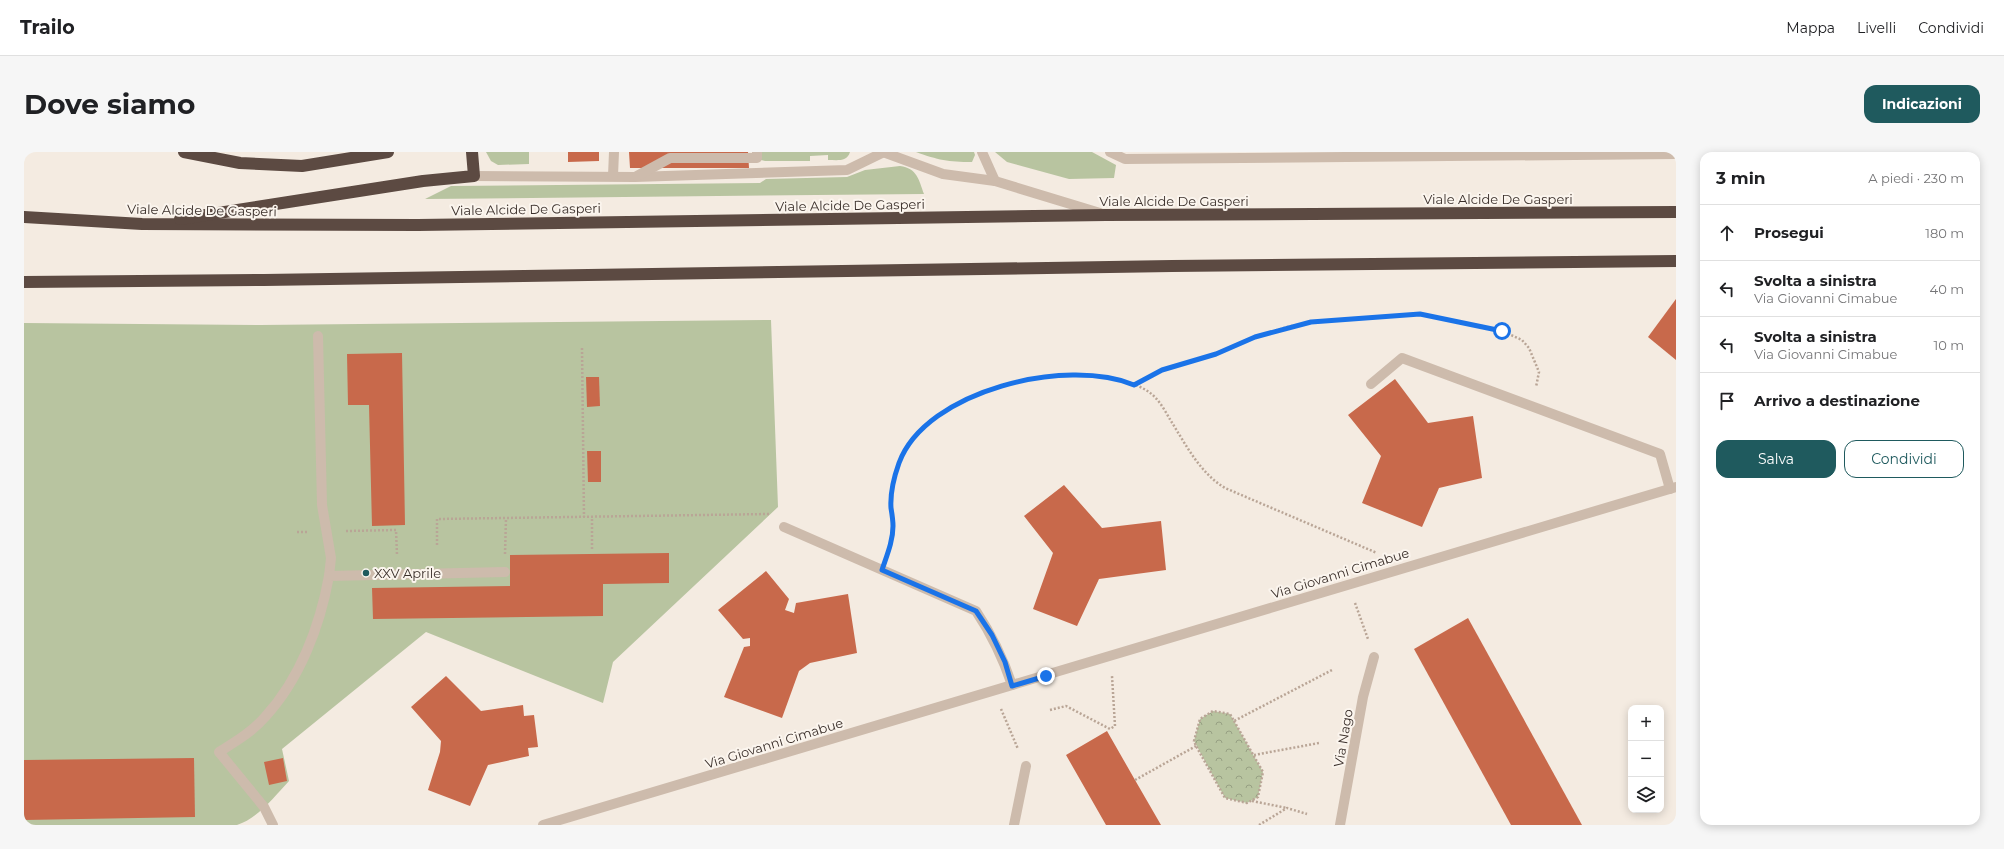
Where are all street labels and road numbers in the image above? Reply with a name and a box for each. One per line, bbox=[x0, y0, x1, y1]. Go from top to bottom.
street label: Viale Alcide De Gasperi bbox=[1423, 191, 1573, 207]
street label: Viale Alcide De Gasperi bbox=[1099, 193, 1249, 209]
street label: Viale Alcide De Gasperi bbox=[775, 196, 925, 214]
street label: Viale Alcide De Gasperi bbox=[451, 200, 601, 218]
street label: Viale Alcide De Gasperi bbox=[127, 201, 277, 219]
street label: Via Giovanni Cimabue bbox=[1269, 544, 1411, 602]
street label: Via Nago bbox=[1330, 708, 1356, 768]
street label: Via Giovanni Cimabue bbox=[703, 714, 845, 772]

